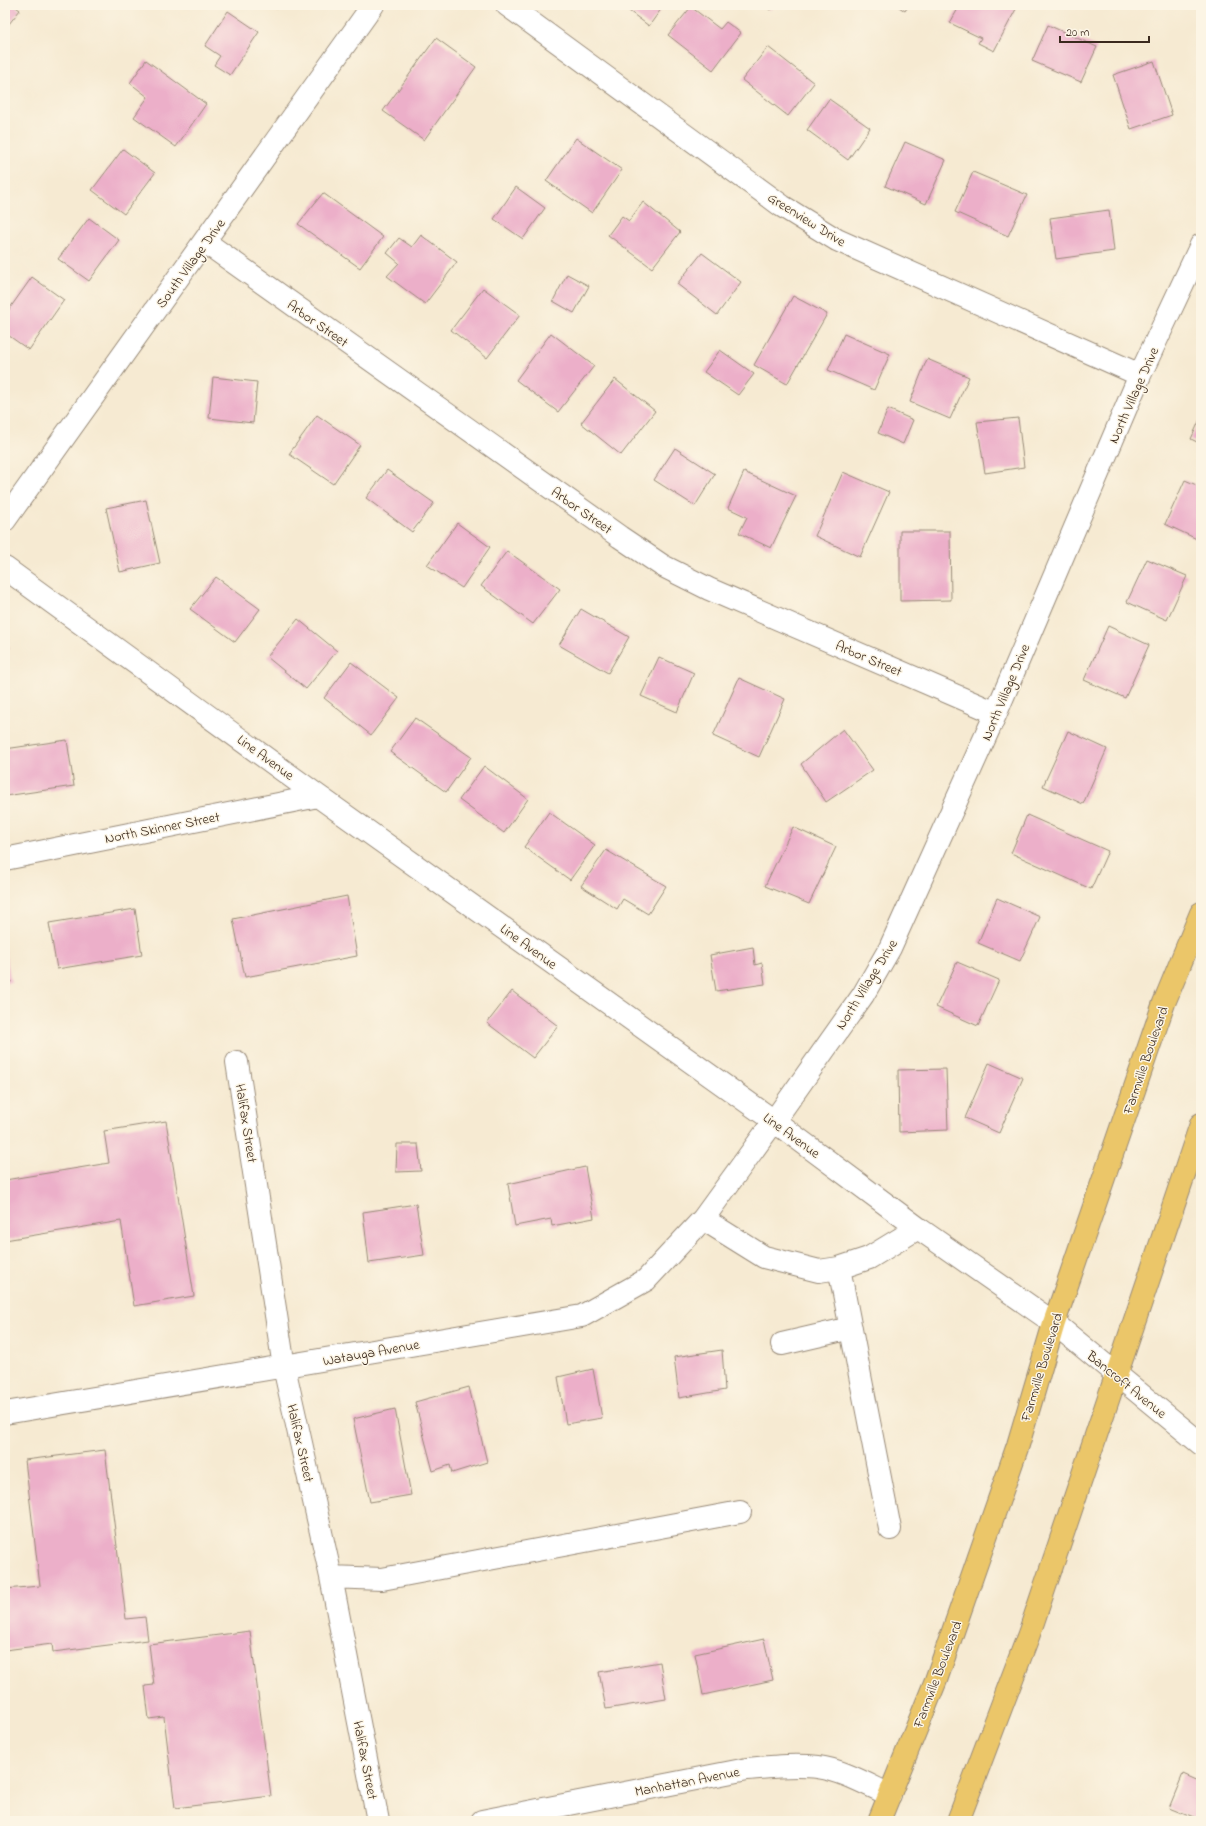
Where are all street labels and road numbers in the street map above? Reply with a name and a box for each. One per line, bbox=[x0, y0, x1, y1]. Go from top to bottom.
street label: Greenview Drive bbox=[763, 188, 850, 253]
street label: South Village Drive bbox=[151, 214, 232, 314]
street label: Arbor Street bbox=[282, 295, 352, 353]
street label: North Village Drive bbox=[1104, 343, 1166, 447]
street label: Arbor Street bbox=[546, 482, 616, 540]
street label: Arbor Street bbox=[832, 636, 905, 683]
street label: North Village Drive bbox=[977, 640, 1037, 745]
street label: Line Avenue bbox=[232, 730, 299, 787]
street label: North Skinner Street bbox=[103, 807, 222, 850]
street label: Line Avenue bbox=[495, 919, 562, 976]
street label: North Village Drive bbox=[831, 935, 905, 1035]
street label: Farmville Boulevard bbox=[1118, 1004, 1175, 1118]
street label: Halifax Street bbox=[229, 1082, 262, 1165]
street label: Line Avenue bbox=[758, 1108, 825, 1165]
street label: Farmville Boulevard bbox=[1016, 1310, 1069, 1425]
street label: Watauga Avenue bbox=[321, 1335, 422, 1373]
street label: Bancroft Avenue bbox=[1081, 1346, 1171, 1425]
street label: Halifax Street bbox=[280, 1402, 319, 1485]
street label: Farmville Boulevard bbox=[908, 1618, 968, 1732]
street label: Halifax Street bbox=[347, 1719, 382, 1802]
street label: Manhattan Avenue bbox=[633, 1762, 742, 1803]

